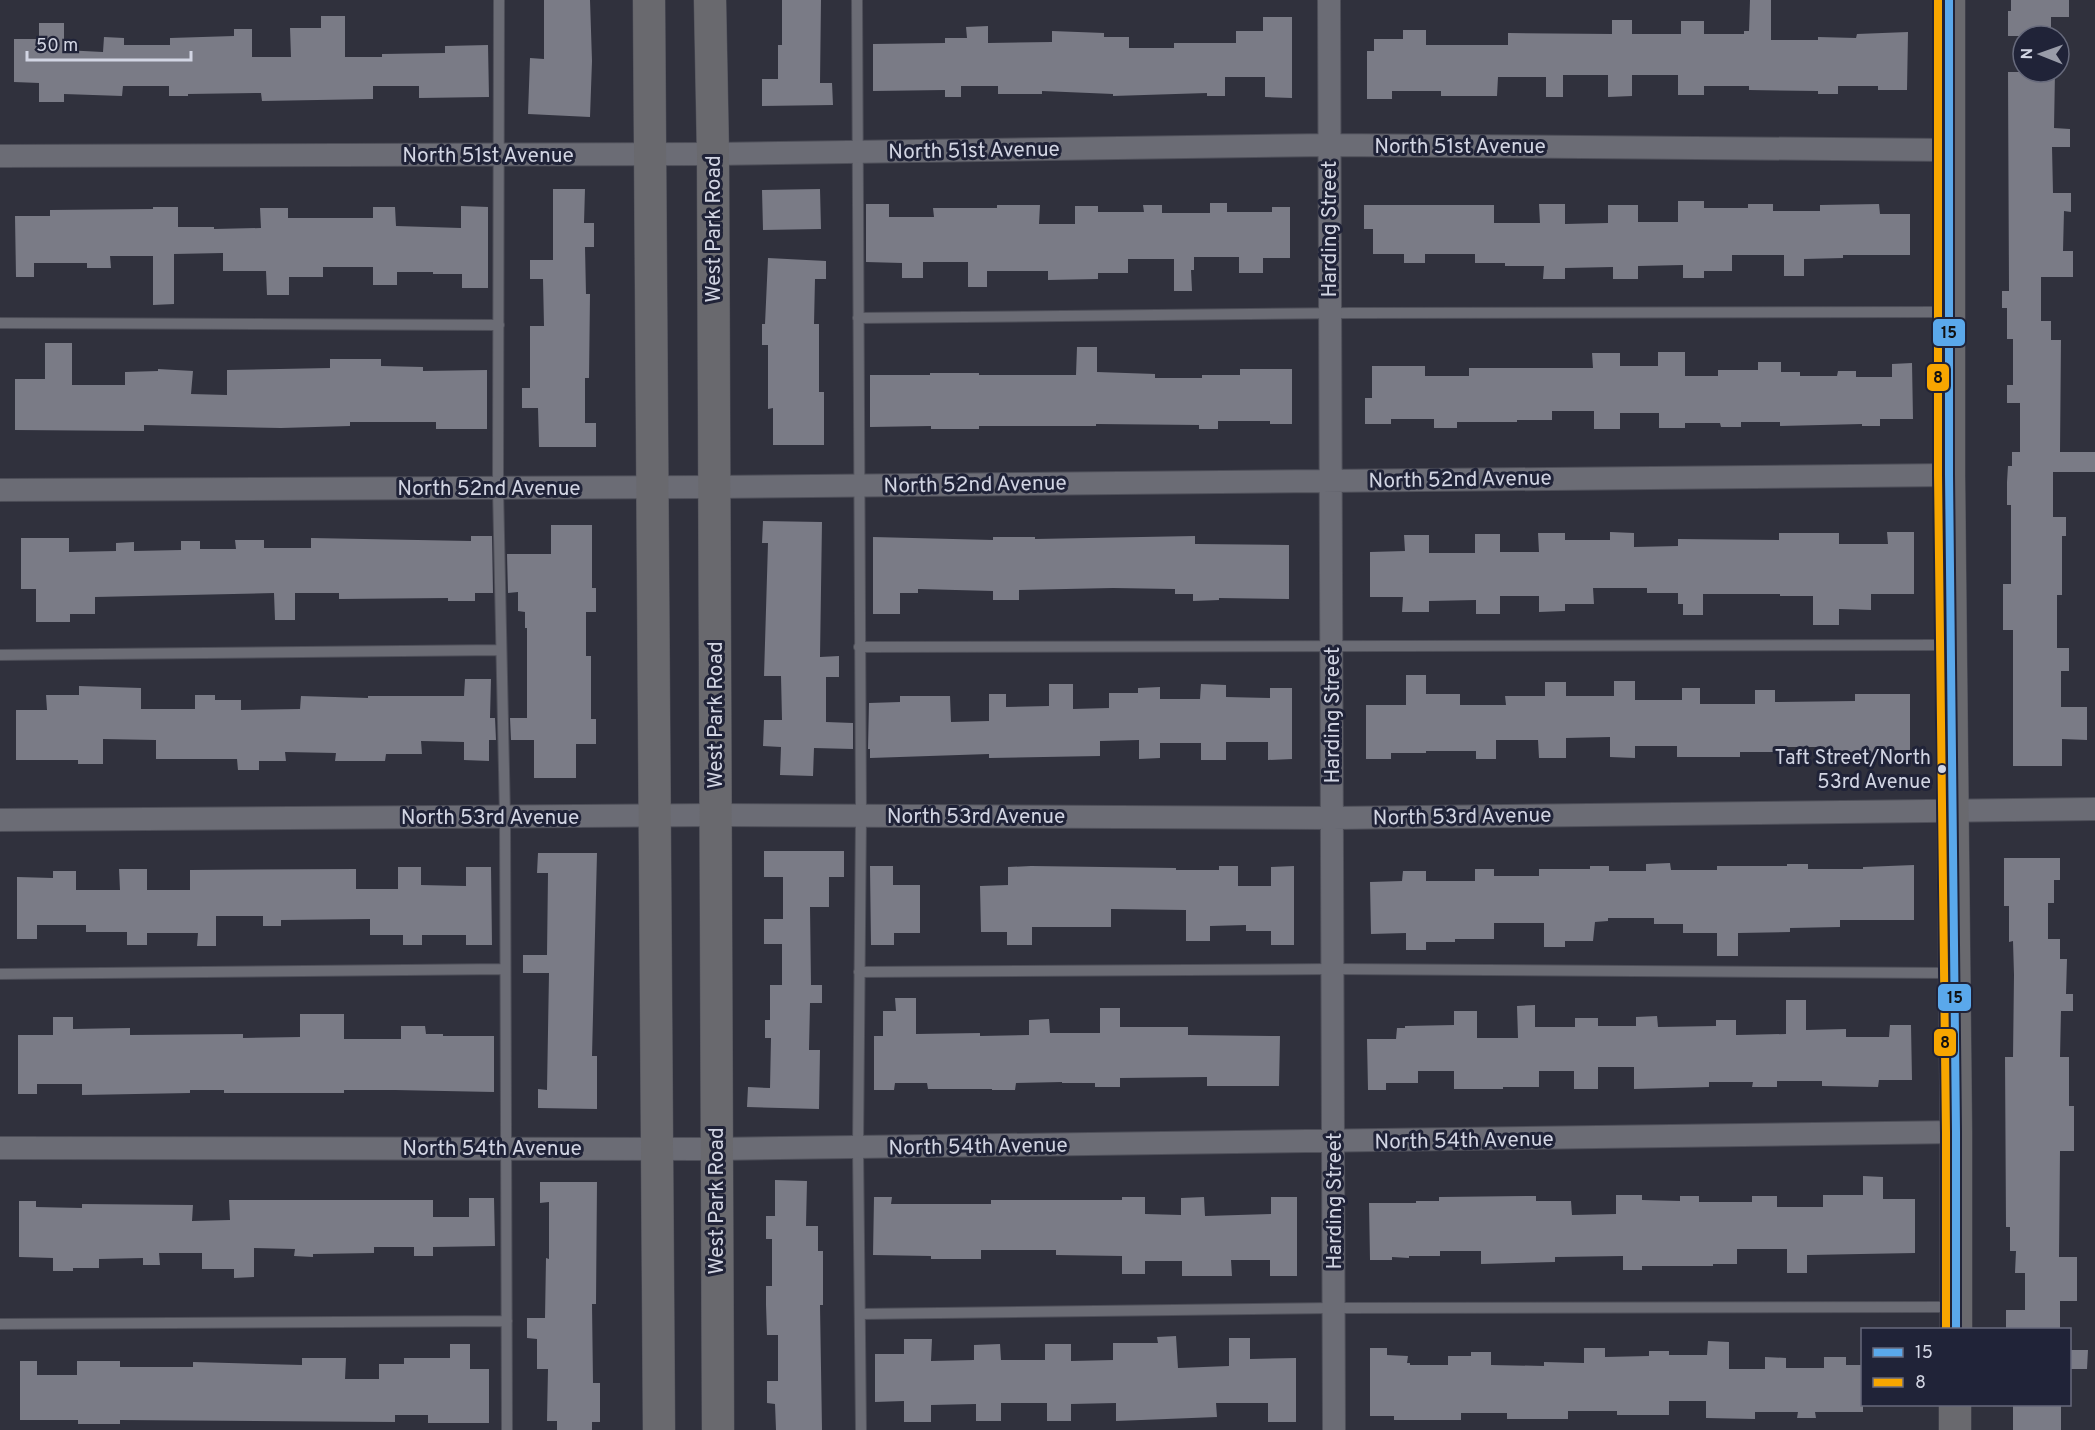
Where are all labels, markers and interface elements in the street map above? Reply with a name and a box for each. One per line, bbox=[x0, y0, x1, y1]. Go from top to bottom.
scale bar bbox=[27, 24, 190, 62]
north arrow bbox=[2011, 24, 2071, 84]
text: 50 m bbox=[36, 35, 78, 58]
text: N bbox=[2018, 48, 2038, 60]
street label: North 51st Avenue bbox=[1374, 134, 1546, 161]
street label: North 51st Avenue bbox=[888, 137, 1060, 166]
street label: North 51st Avenue bbox=[402, 143, 574, 170]
street label: West Park Road bbox=[701, 155, 728, 303]
street label: Harding Street bbox=[1317, 161, 1344, 297]
line badge: 15 bbox=[1932, 318, 1966, 347]
text: 15 bbox=[1941, 324, 1957, 344]
line badge: 8 bbox=[1926, 363, 1950, 392]
text: 8 bbox=[1933, 369, 1943, 389]
street label: North 52nd Avenue bbox=[1368, 465, 1552, 496]
street label: North 52nd Avenue bbox=[883, 470, 1067, 501]
street label: North 52nd Avenue bbox=[397, 476, 581, 503]
street label: West Park Road bbox=[703, 641, 730, 789]
street label: Harding Street bbox=[1320, 647, 1347, 783]
place label: Taft Street/North 53rd Avenue bbox=[1775, 746, 1931, 796]
marker: Taft Street/North 53rd Avenue bbox=[1936, 763, 1948, 775]
street label: North 53rd Avenue bbox=[1372, 802, 1552, 833]
street label: North 53rd Avenue bbox=[887, 804, 1065, 831]
street label: North 53rd Avenue bbox=[401, 805, 579, 832]
line badge: 15 bbox=[1937, 983, 1972, 1012]
text: 15 bbox=[1947, 989, 1963, 1009]
line badge: 8 bbox=[1933, 1028, 1957, 1057]
text: 8 bbox=[1940, 1034, 1950, 1054]
street label: North 54th Avenue bbox=[1374, 1126, 1554, 1157]
street label: West Park Road bbox=[704, 1127, 731, 1275]
street label: North 54th Avenue bbox=[888, 1132, 1068, 1163]
street label: Harding Street bbox=[1322, 1133, 1349, 1269]
street label: North 54th Avenue bbox=[402, 1136, 582, 1163]
legend bbox=[1861, 1328, 2071, 1406]
text: 15 bbox=[1915, 1342, 1933, 1365]
text: 8 bbox=[1915, 1372, 1926, 1395]

